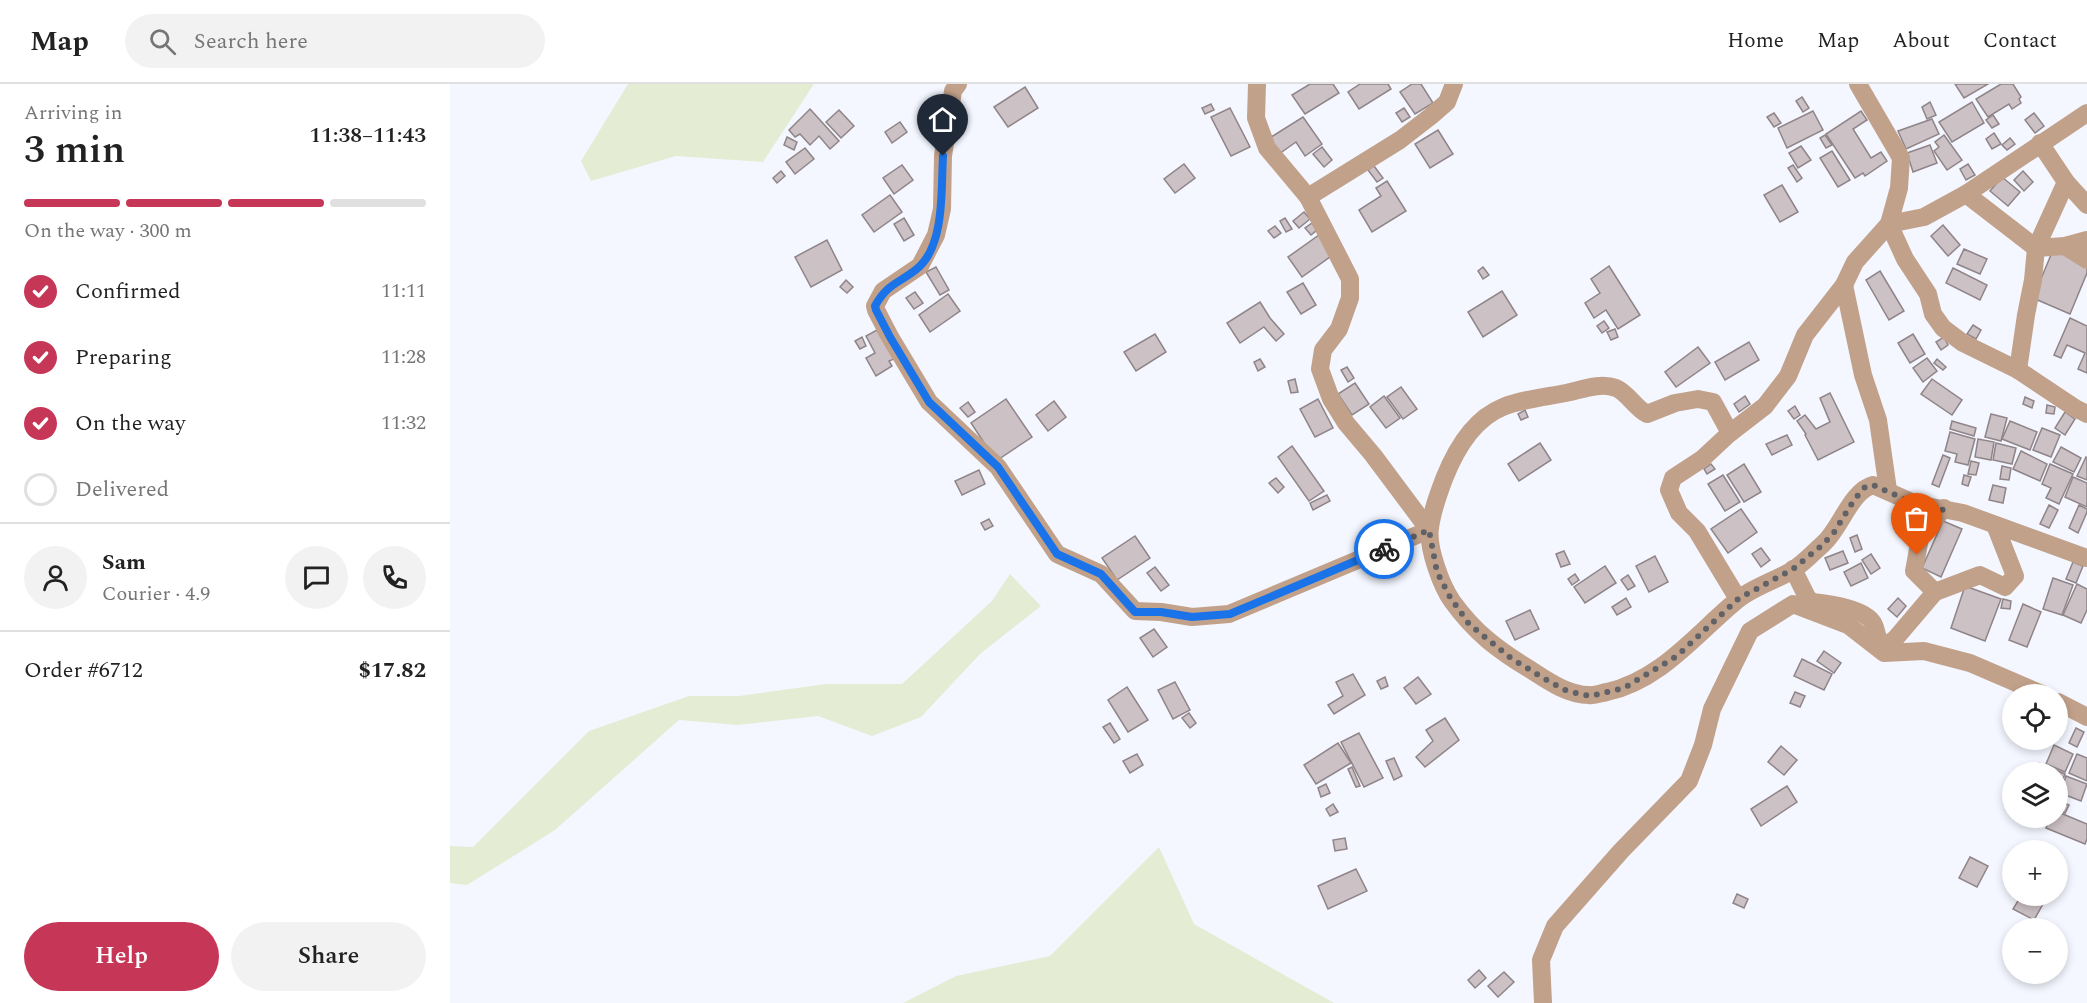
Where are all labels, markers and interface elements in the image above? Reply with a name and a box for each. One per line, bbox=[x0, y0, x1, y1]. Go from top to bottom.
search box bbox=[125, 14, 545, 68]
text: Map bbox=[30, 20, 89, 63]
icon: search bbox=[146, 25, 179, 58]
text: Search here bbox=[194, 25, 308, 58]
text: Home bbox=[1727, 25, 1784, 57]
text: Map bbox=[1817, 25, 1859, 57]
text: About bbox=[1892, 25, 1950, 57]
text: Contact bbox=[1983, 25, 2057, 57]
pin bbox=[917, 94, 968, 156]
text: Arriving in bbox=[24, 98, 122, 128]
icon: home bbox=[926, 103, 959, 136]
text: 11:38–11:43 bbox=[309, 119, 426, 152]
text: 3 min bbox=[24, 121, 125, 180]
text: On the way · 300 m bbox=[24, 216, 192, 246]
icon: check bbox=[24, 275, 57, 308]
text: Confirmed bbox=[75, 275, 181, 308]
text: 11:11 bbox=[381, 276, 426, 306]
icon: check bbox=[24, 341, 57, 374]
text: Preparing bbox=[75, 341, 172, 374]
text: 11:28 bbox=[381, 342, 426, 372]
icon: check bbox=[24, 407, 57, 440]
text: On the way bbox=[75, 407, 186, 440]
text: 11:32 bbox=[381, 408, 426, 438]
text: Delivered bbox=[75, 473, 169, 506]
pin bbox=[1891, 493, 1942, 555]
icon: bag bbox=[1900, 502, 1933, 535]
courier bbox=[1354, 519, 1414, 579]
icon: bike bbox=[1368, 533, 1401, 566]
button: person bbox=[24, 546, 87, 609]
text: Sam bbox=[102, 546, 146, 579]
button: chat bbox=[285, 546, 348, 609]
button: phone bbox=[363, 546, 426, 609]
text: Courier · 4.9 bbox=[102, 579, 210, 609]
text: Order #6712 bbox=[24, 654, 143, 687]
text: $17.82 bbox=[358, 654, 426, 687]
map controls bbox=[2002, 684, 2068, 984]
button: locate bbox=[2002, 684, 2068, 750]
button: layers bbox=[2002, 762, 2068, 828]
button: + bbox=[2002, 840, 2068, 906]
button: − bbox=[2002, 918, 2068, 984]
button: Help bbox=[24, 922, 219, 991]
button: Share bbox=[231, 922, 426, 991]

